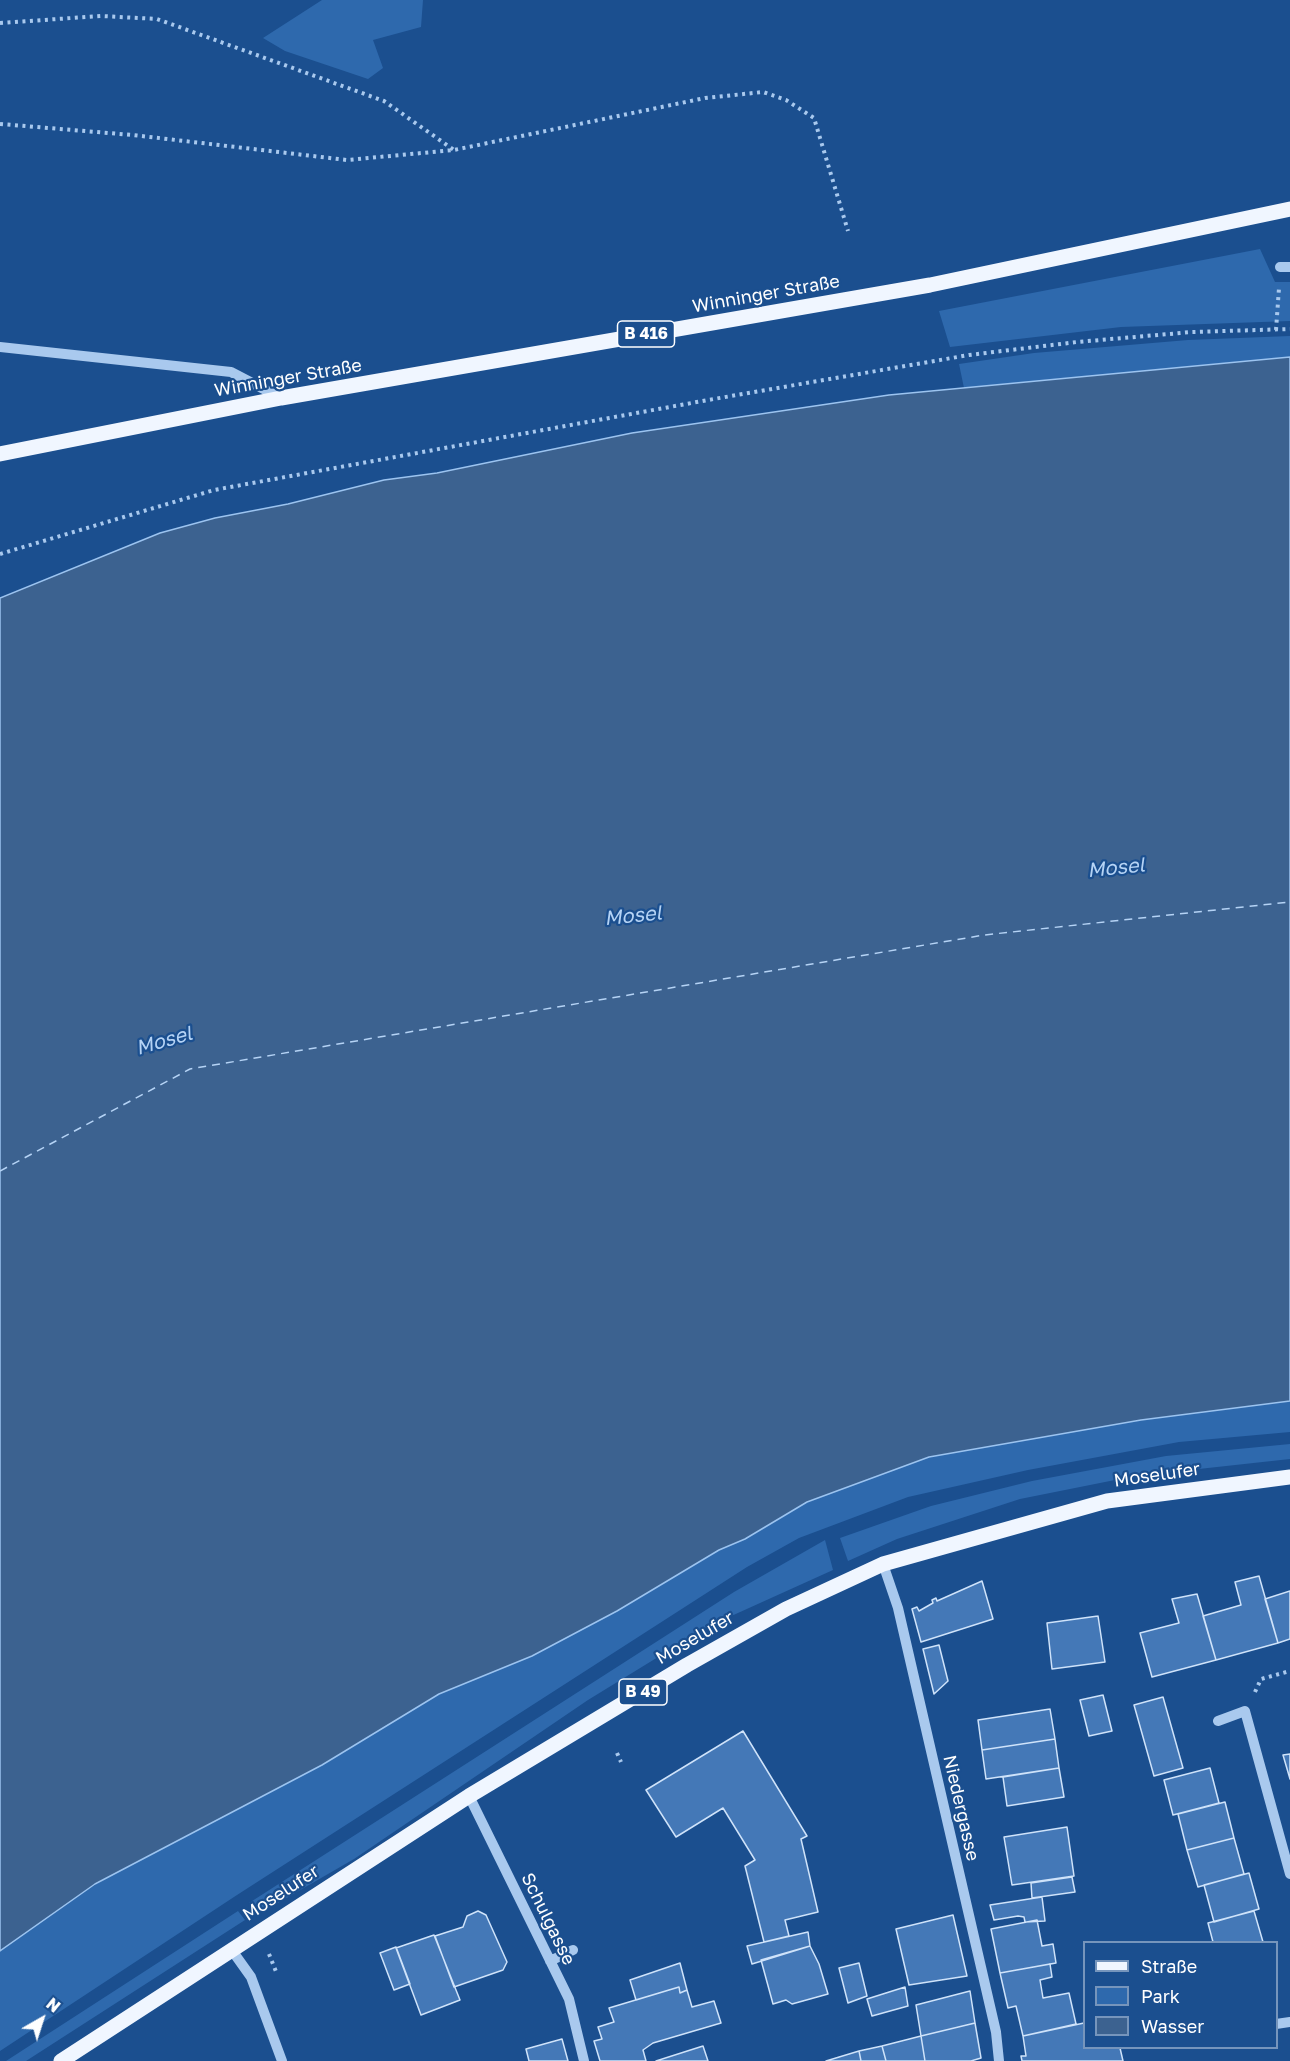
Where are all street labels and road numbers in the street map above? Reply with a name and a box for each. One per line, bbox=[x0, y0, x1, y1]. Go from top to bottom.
street label: Winninger Straße bbox=[691, 270, 841, 318]
road number: B 416 bbox=[618, 321, 674, 347]
street label: Winninger Straße bbox=[213, 354, 363, 402]
street label: Moselufer bbox=[1113, 1458, 1201, 1492]
street label: Moselufer bbox=[652, 1607, 738, 1669]
road number: B 49 bbox=[619, 1679, 667, 1705]
street label: Niedergasse bbox=[938, 1753, 984, 1863]
street label: Moselufer bbox=[239, 1860, 323, 1926]
street label: Schulgasse bbox=[516, 1869, 580, 1969]

